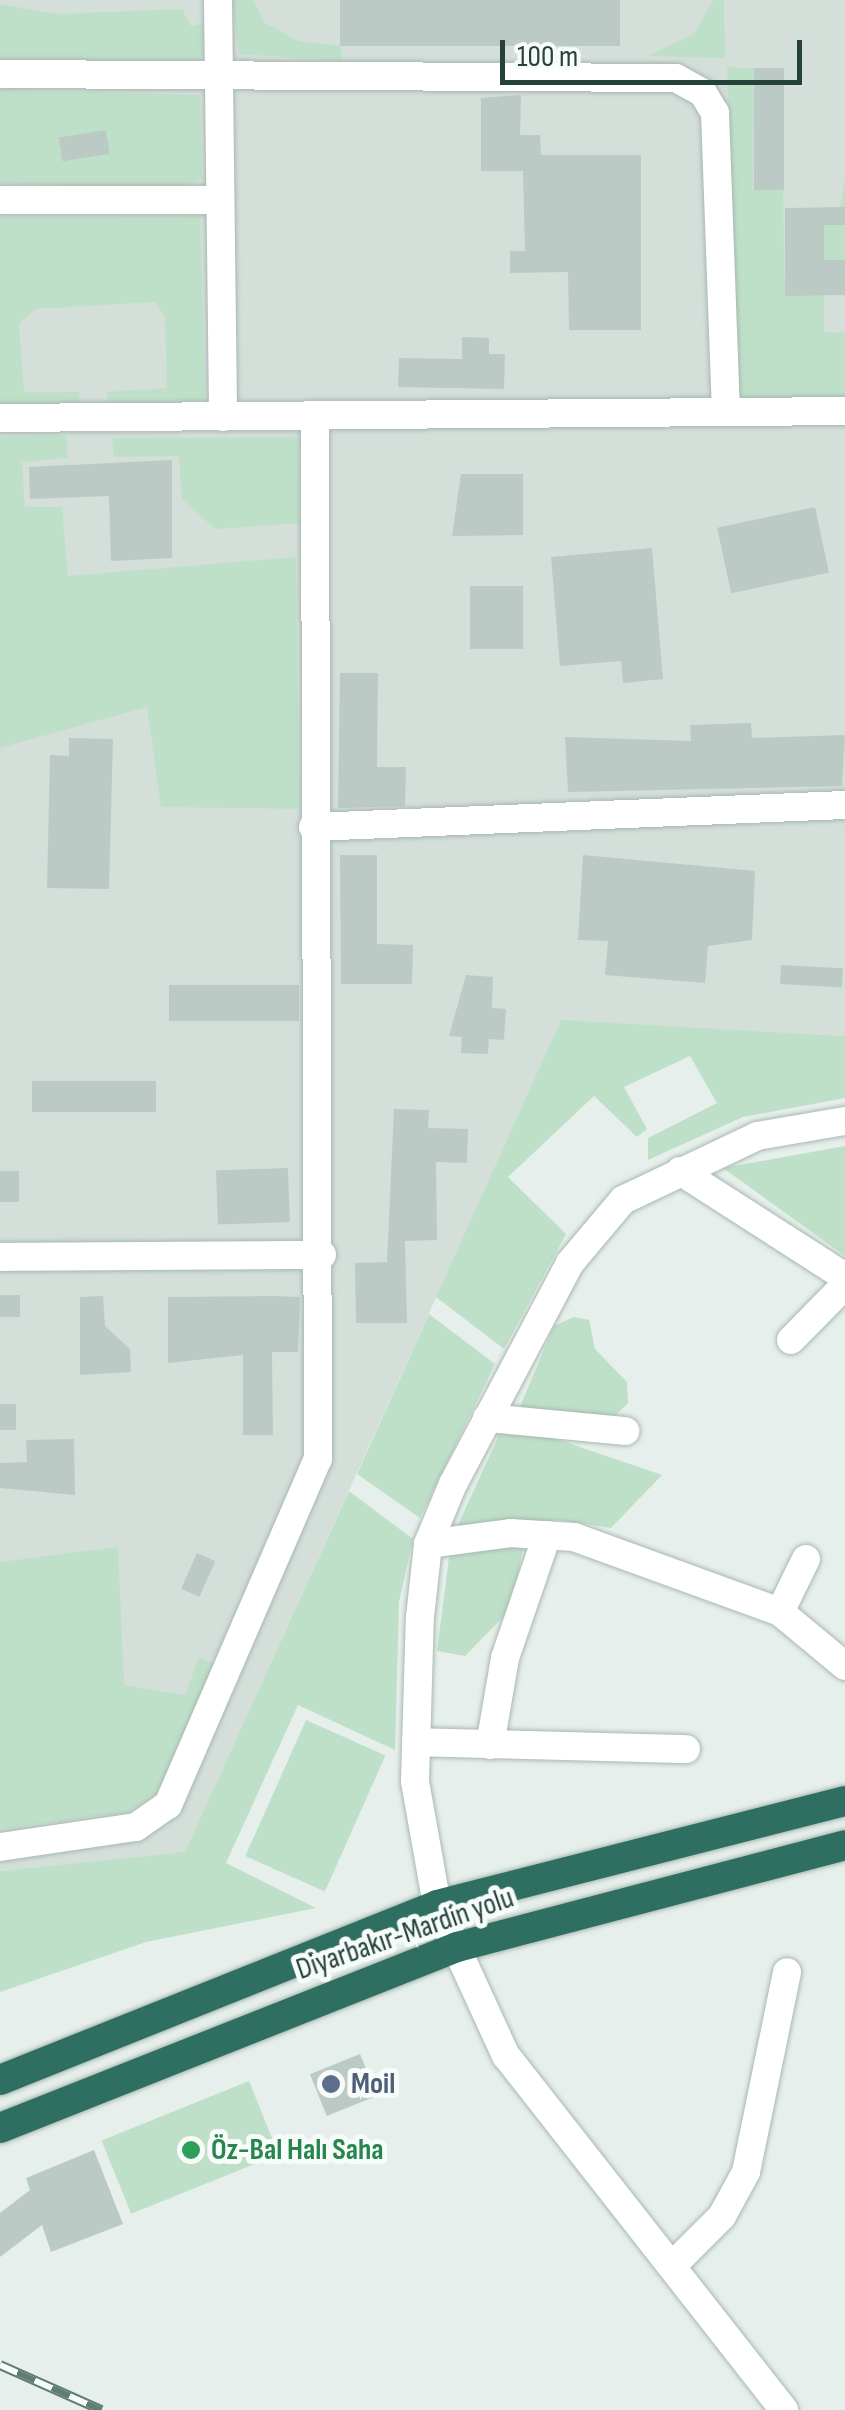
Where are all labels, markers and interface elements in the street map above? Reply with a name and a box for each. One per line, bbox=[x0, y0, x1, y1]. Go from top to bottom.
scale bar bbox=[505, 20, 808, 82]
text: 100 m bbox=[517, 39, 578, 75]
street label: Diyarbakır-Mardin yolu bbox=[292, 1880, 518, 1988]
place label: Moil bbox=[351, 2066, 395, 2102]
marker: Moil bbox=[320, 2073, 342, 2095]
place label: Öz-Bal Halı Saha bbox=[211, 2132, 384, 2168]
marker: Öz-Bal Halı Saha bbox=[180, 2139, 202, 2161]

